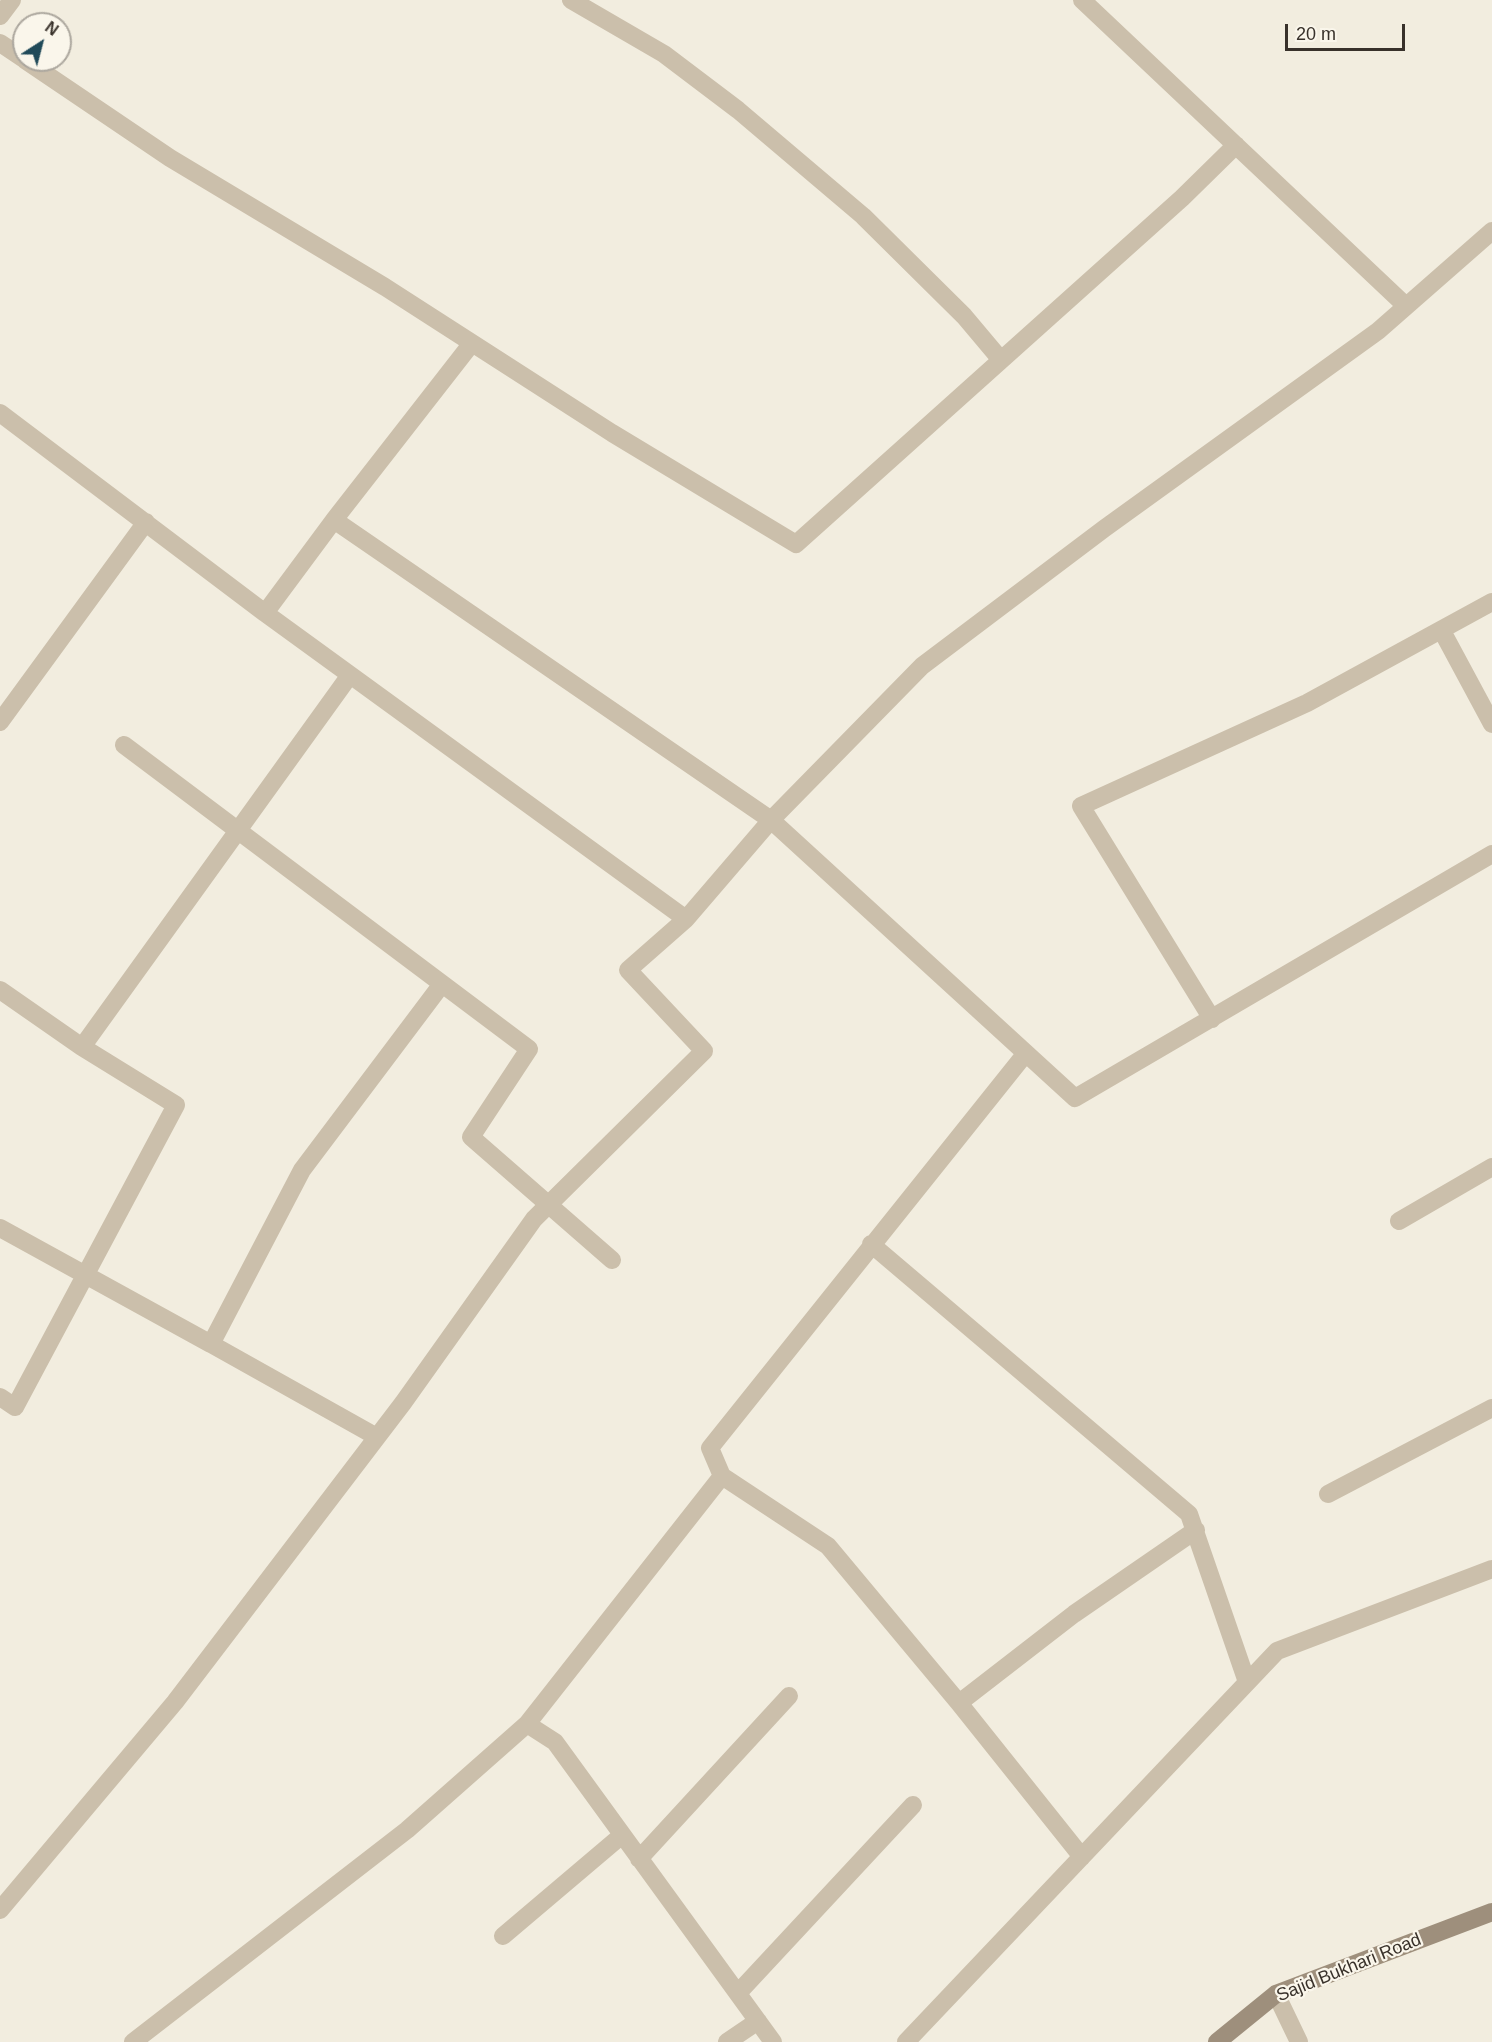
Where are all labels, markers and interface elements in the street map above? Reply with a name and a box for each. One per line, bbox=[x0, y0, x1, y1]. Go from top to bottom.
north arrow bbox=[12, 12, 72, 72]
scale bar bbox=[1288, 12, 1408, 50]
text: N bbox=[42, 18, 61, 39]
text: 20 m bbox=[1296, 24, 1336, 44]
street label: Sajid Bukhari Road bbox=[1274, 1929, 1424, 2007]

